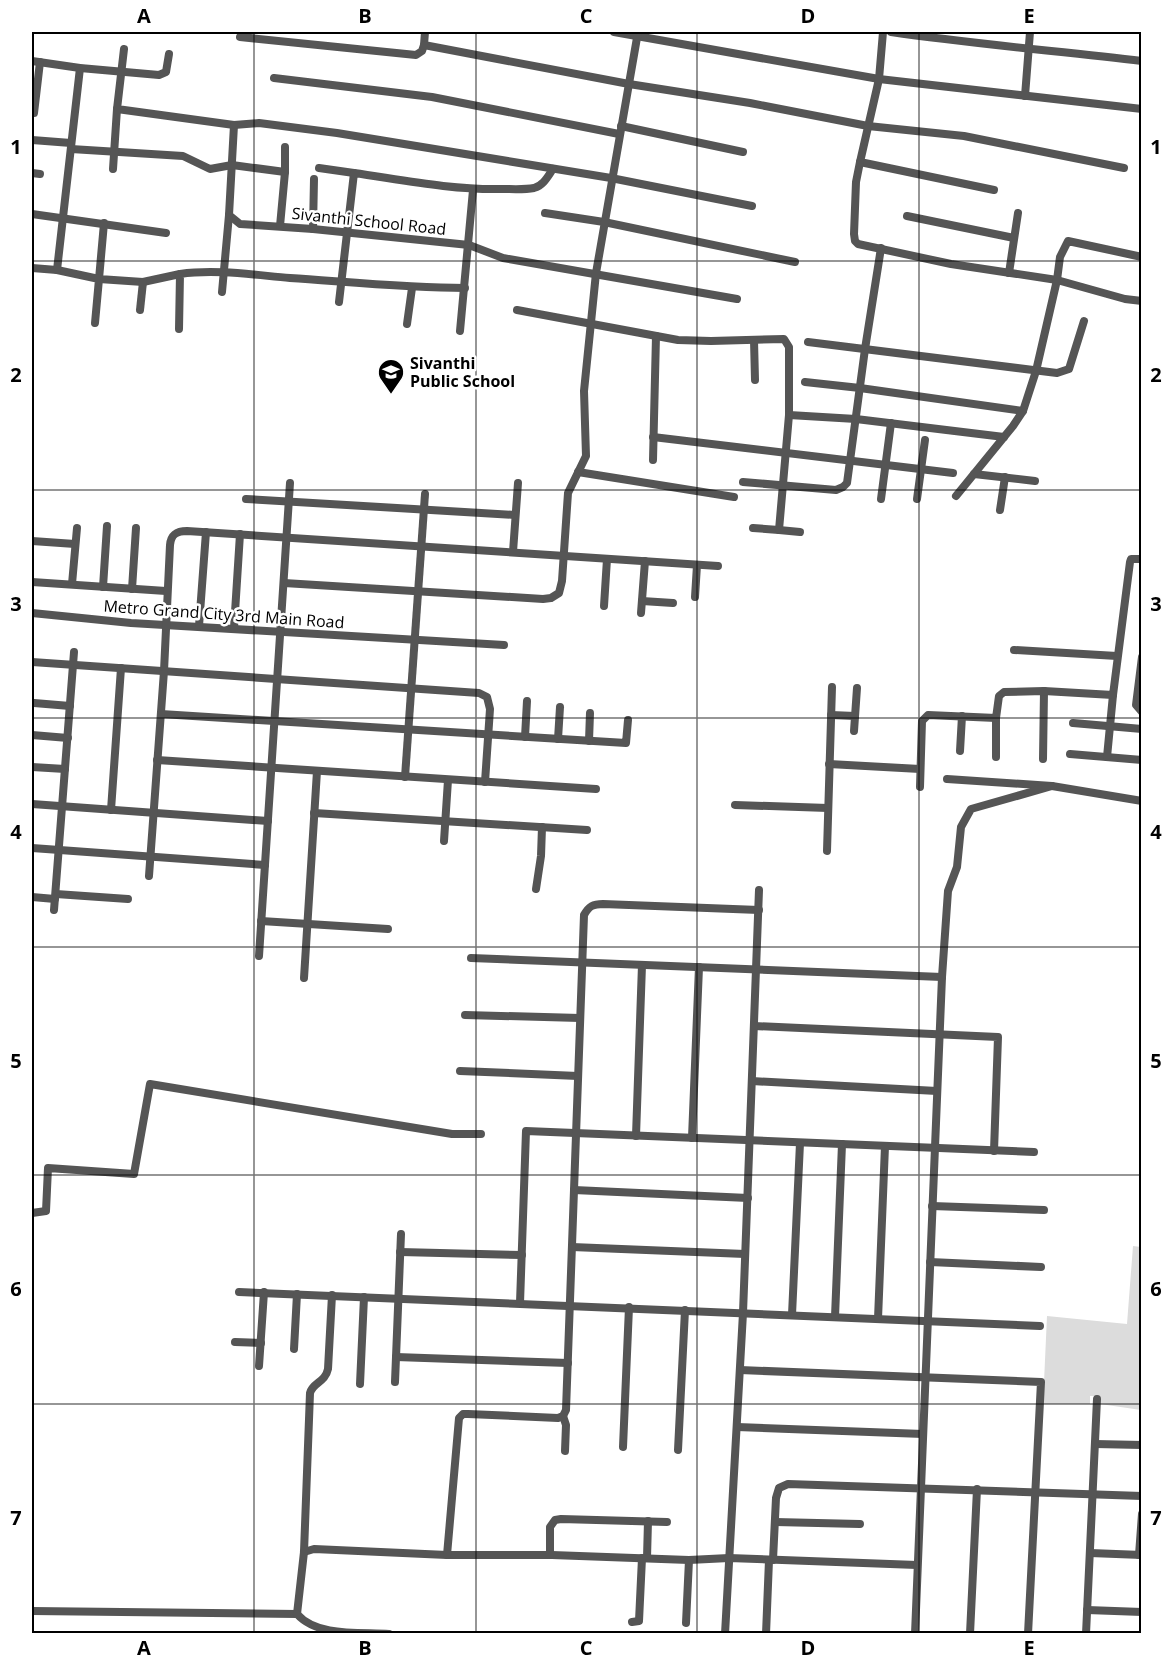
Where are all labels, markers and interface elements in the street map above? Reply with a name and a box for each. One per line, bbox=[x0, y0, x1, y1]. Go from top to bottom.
text: A bbox=[137, 2, 151, 29]
text: B bbox=[358, 2, 372, 29]
text: C bbox=[580, 2, 593, 29]
text: D bbox=[801, 2, 815, 29]
text: E bbox=[1023, 2, 1035, 29]
text: 1 bbox=[10, 133, 22, 160]
text: 1 bbox=[1150, 133, 1162, 160]
street label: Sivanthi School Road bbox=[291, 202, 447, 240]
place label: Sivanthi Public School bbox=[410, 352, 515, 392]
school or university icon: Sivanthi Public School bbox=[376, 357, 406, 395]
text: 2 bbox=[10, 361, 22, 388]
text: 2 bbox=[1150, 361, 1162, 388]
text: 3 bbox=[10, 590, 22, 617]
text: 3 bbox=[1150, 590, 1162, 617]
street label: Metro Grand City 3rd Main Road bbox=[103, 595, 345, 633]
text: 4 bbox=[10, 818, 22, 845]
text: 4 bbox=[1150, 818, 1162, 845]
text: 5 bbox=[10, 1047, 22, 1074]
text: 5 bbox=[1150, 1047, 1162, 1074]
text: 6 bbox=[10, 1275, 22, 1302]
text: 6 bbox=[1150, 1275, 1162, 1302]
text: 7 bbox=[10, 1504, 22, 1531]
text: 7 bbox=[1150, 1504, 1162, 1531]
text: A bbox=[137, 1634, 151, 1661]
text: B bbox=[358, 1634, 372, 1661]
text: C bbox=[580, 1634, 593, 1661]
text: D bbox=[801, 1634, 815, 1661]
text: E bbox=[1023, 1634, 1035, 1661]

